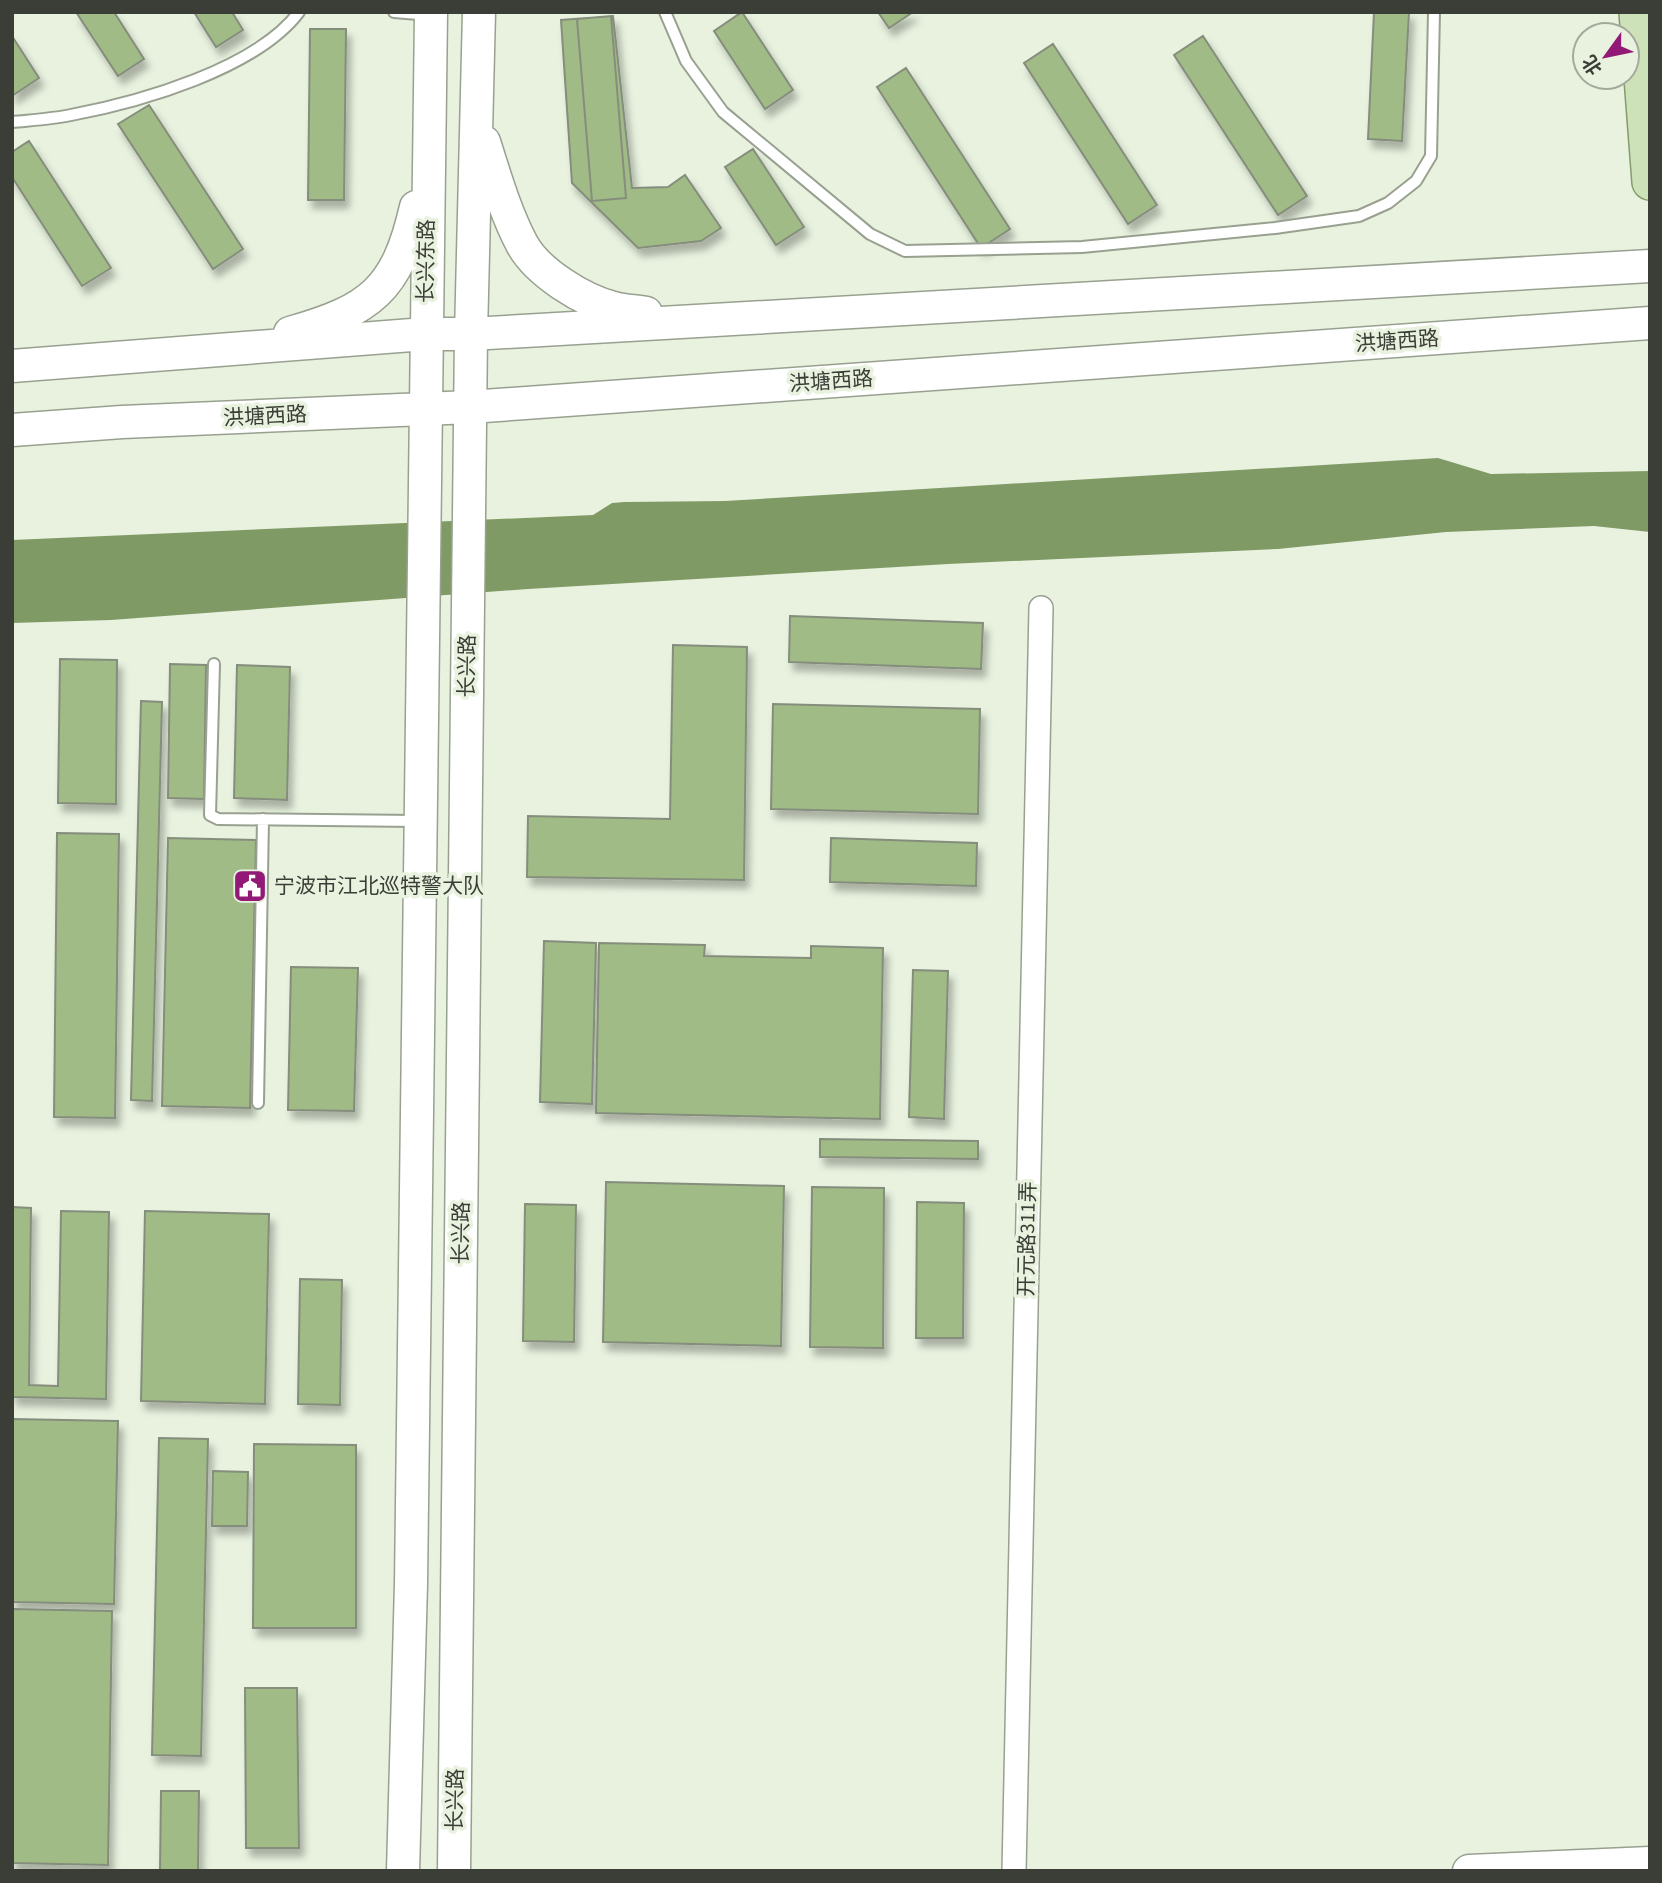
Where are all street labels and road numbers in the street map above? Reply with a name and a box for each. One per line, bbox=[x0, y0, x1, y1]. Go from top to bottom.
street label: 长兴东路 bbox=[410, 219, 442, 303]
street label: 洪塘西路 bbox=[1354, 323, 1440, 359]
street label: 洪塘西路 bbox=[788, 363, 874, 399]
street label: 洪塘西路 bbox=[222, 399, 308, 433]
street label: 长兴路 bbox=[451, 634, 483, 698]
street label: 开元路311弄 bbox=[1011, 1181, 1043, 1297]
street label: 长兴路 bbox=[445, 1201, 477, 1265]
street label: 长兴路 bbox=[439, 1768, 471, 1832]

